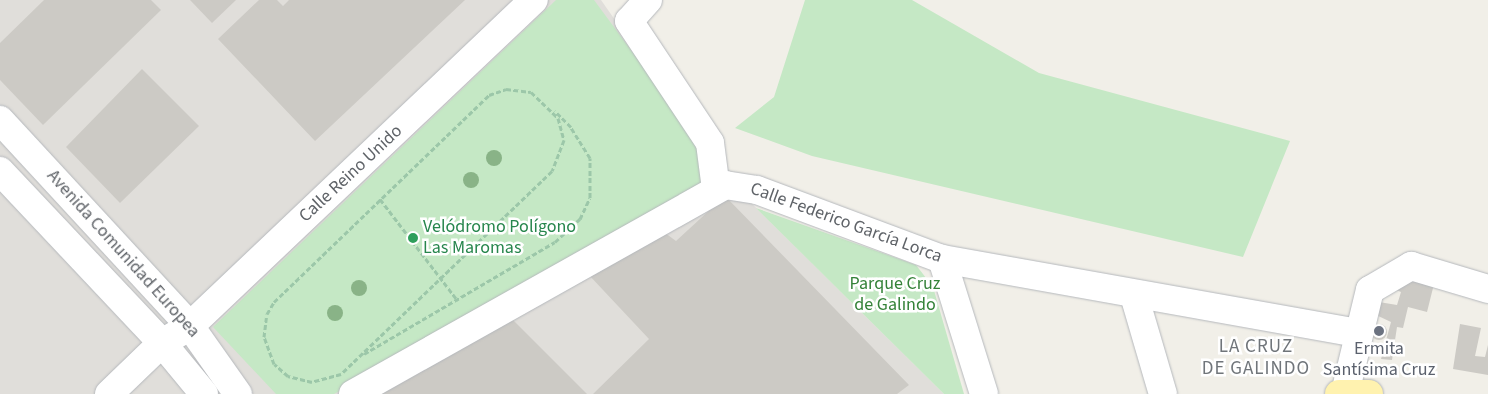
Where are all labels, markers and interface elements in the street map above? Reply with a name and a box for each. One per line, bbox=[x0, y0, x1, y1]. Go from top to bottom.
street label: Calle Reino Unido bbox=[295, 121, 407, 227]
street label: Avenida Comunidad Europea bbox=[42, 166, 204, 342]
street label: Calle Federico García Lorca bbox=[747, 178, 945, 268]
place label: Velódromo Polígono Las Maromas bbox=[423, 217, 576, 260]
marker: Velódromo Polígono Las Maromas bbox=[407, 232, 419, 244]
park label: Parque Cruz de Galindo bbox=[850, 274, 940, 316]
marker: Ermita Santísima Cruz bbox=[1373, 325, 1385, 337]
district label: LA CRUZ DE GALINDO bbox=[1201, 336, 1311, 380]
place label: Ermita Santísima Cruz bbox=[1323, 339, 1435, 382]

